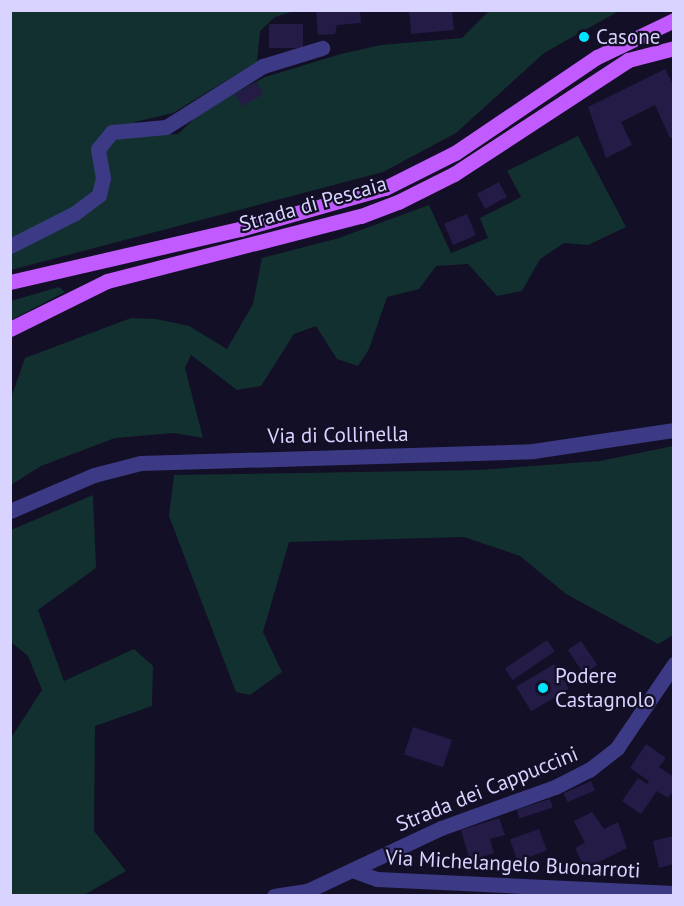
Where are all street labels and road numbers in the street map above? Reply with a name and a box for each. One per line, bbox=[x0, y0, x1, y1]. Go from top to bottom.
street label: Strada di Pescaia bbox=[236, 171, 390, 237]
street label: Via di Collinella bbox=[267, 421, 409, 449]
street label: Strada dei Cappuccini bbox=[393, 741, 581, 837]
street label: Via Michelangelo Buonarroti bbox=[385, 845, 641, 883]

